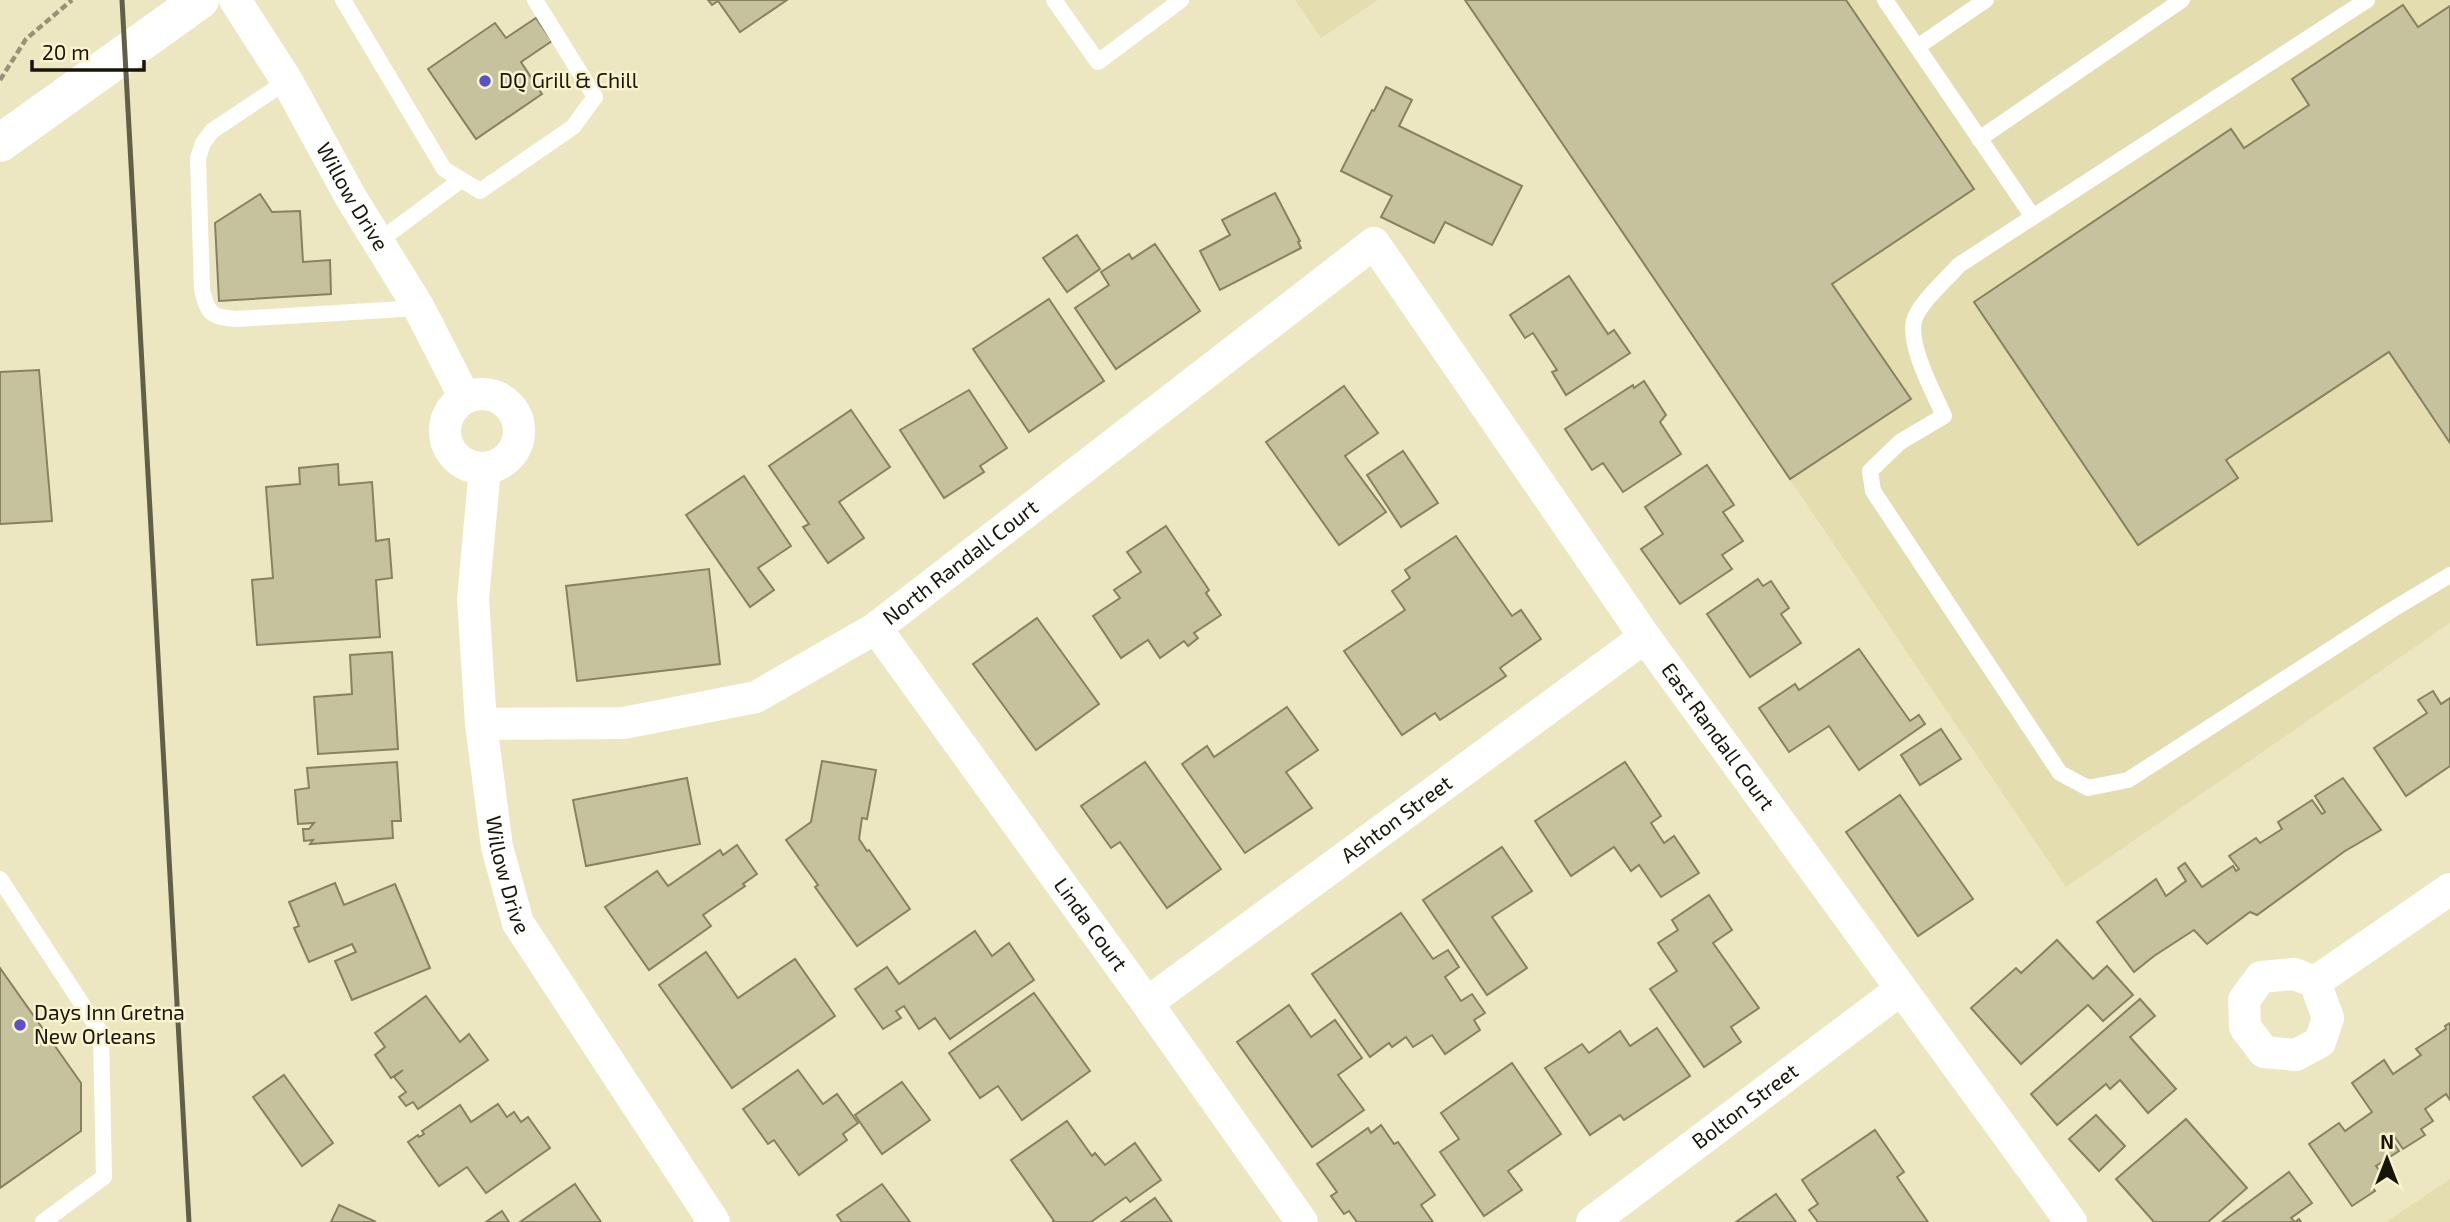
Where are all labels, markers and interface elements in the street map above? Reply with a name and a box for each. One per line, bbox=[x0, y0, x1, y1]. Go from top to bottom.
scale bar bbox=[32, 28, 144, 72]
text: 20 m bbox=[42, 39, 90, 64]
place label: DQ Grill & Chill bbox=[499, 67, 639, 93]
marker: DQ Grill & Chill bbox=[477, 73, 493, 89]
street label: Willow Drive bbox=[312, 138, 394, 255]
street label: North Randall Court bbox=[877, 494, 1042, 629]
street label: East Randall Court bbox=[1657, 657, 1781, 814]
street label: Ashton Street bbox=[1336, 769, 1456, 867]
street label: Willow Drive bbox=[482, 814, 536, 938]
street label: Linda Court bbox=[1050, 872, 1134, 975]
place label: Days Inn Gretna New Orleans bbox=[34, 999, 185, 1048]
marker: Days Inn Gretna New Orleans bbox=[12, 1017, 28, 1033]
street label: Bolton Street bbox=[1686, 1057, 1802, 1153]
north arrow bbox=[2352, 1124, 2422, 1194]
text: N bbox=[2380, 1130, 2394, 1153]

